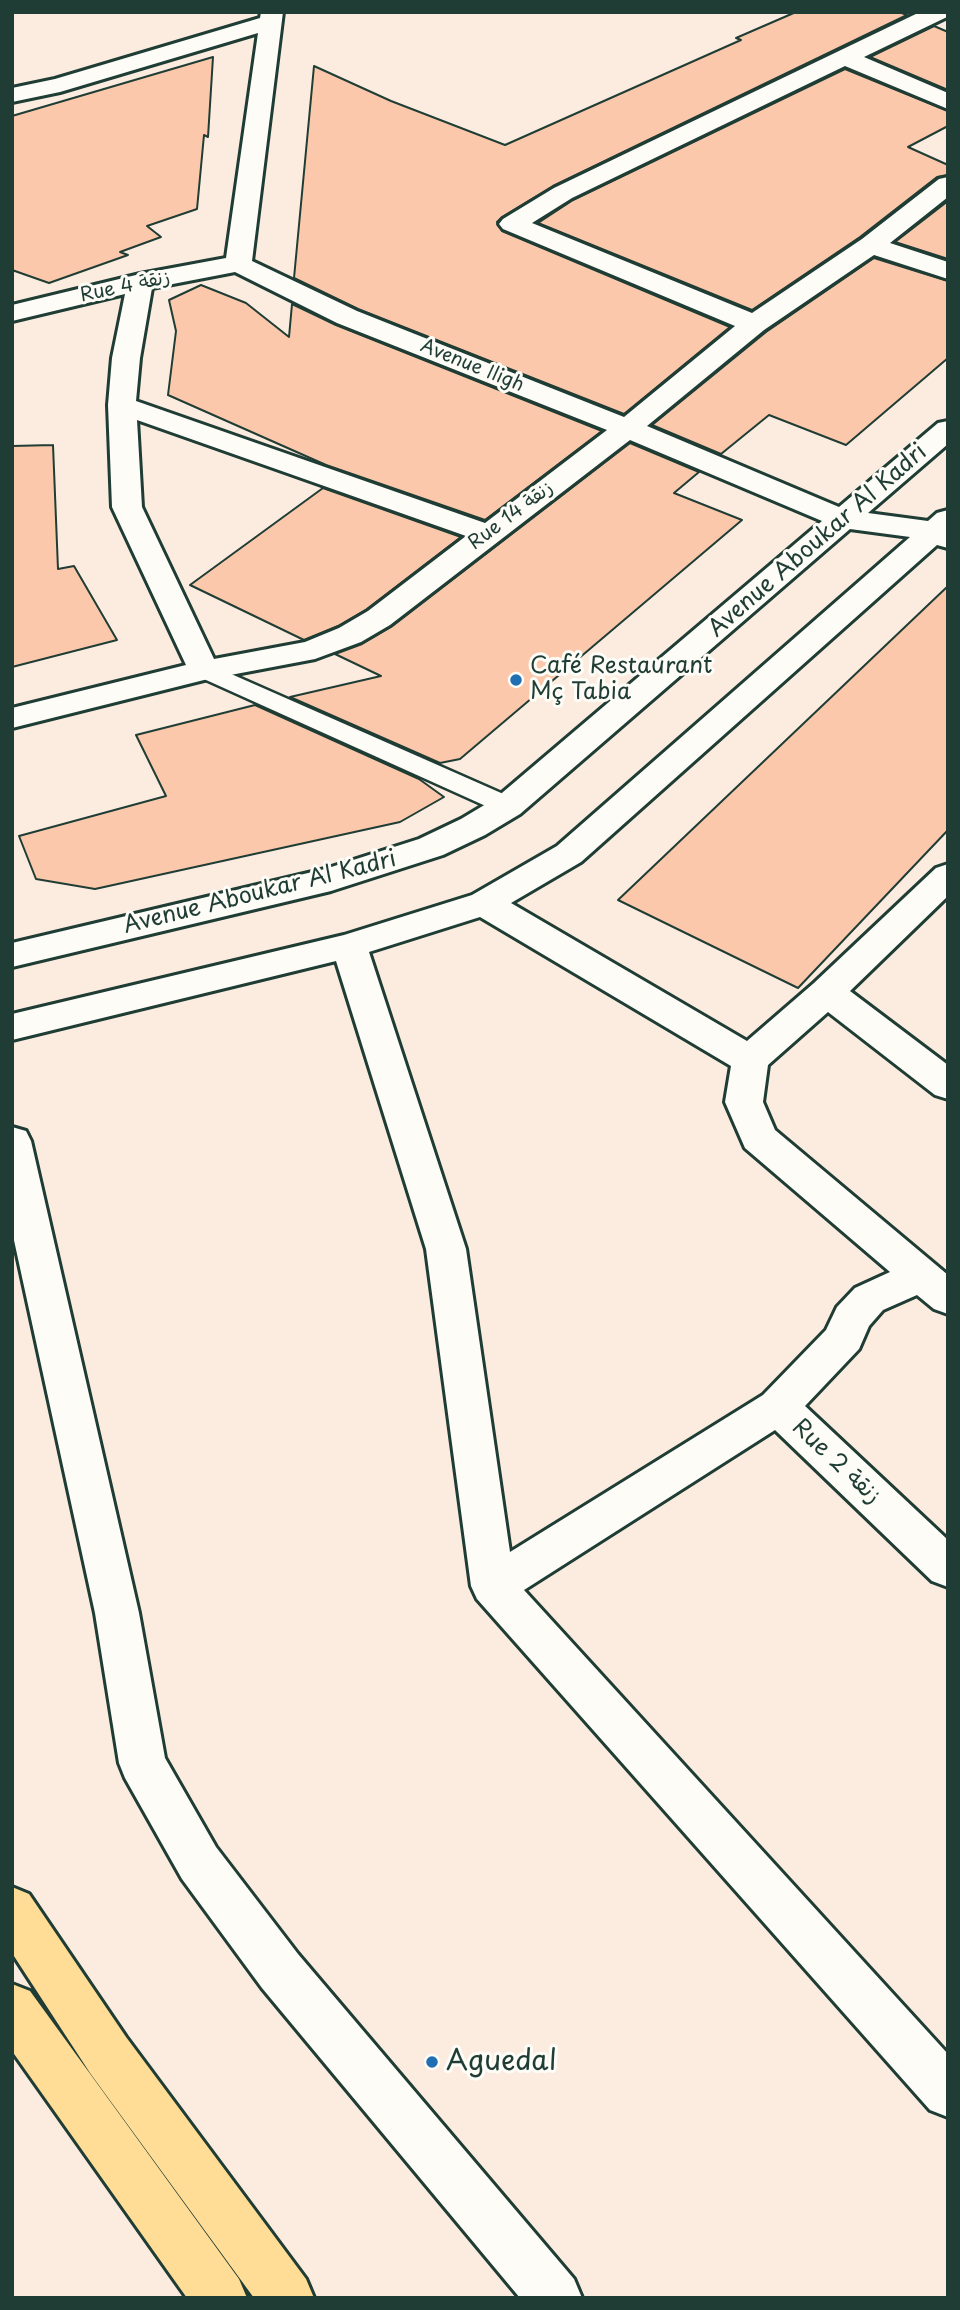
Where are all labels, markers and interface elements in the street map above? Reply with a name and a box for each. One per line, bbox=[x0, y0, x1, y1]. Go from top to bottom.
street label: Rue 4 زنقة bbox=[78, 266, 172, 308]
street label: Avenue Iligh bbox=[417, 335, 527, 397]
street label: Avenue Aboukar Al Kadri bbox=[703, 439, 933, 643]
street label: Rue 14 زنقة bbox=[464, 477, 558, 555]
place label: Café Restaurant Mç Tabia bbox=[530, 653, 712, 707]
marker: Café Restaurant Mç Tabia bbox=[508, 672, 524, 688]
street label: Avenue Aboukar Al Kadri bbox=[121, 846, 399, 940]
street label: Rue 2 زنقة bbox=[786, 1414, 886, 1510]
place label: Aguedal bbox=[446, 2045, 557, 2079]
marker: Aguedal bbox=[424, 2054, 440, 2070]

